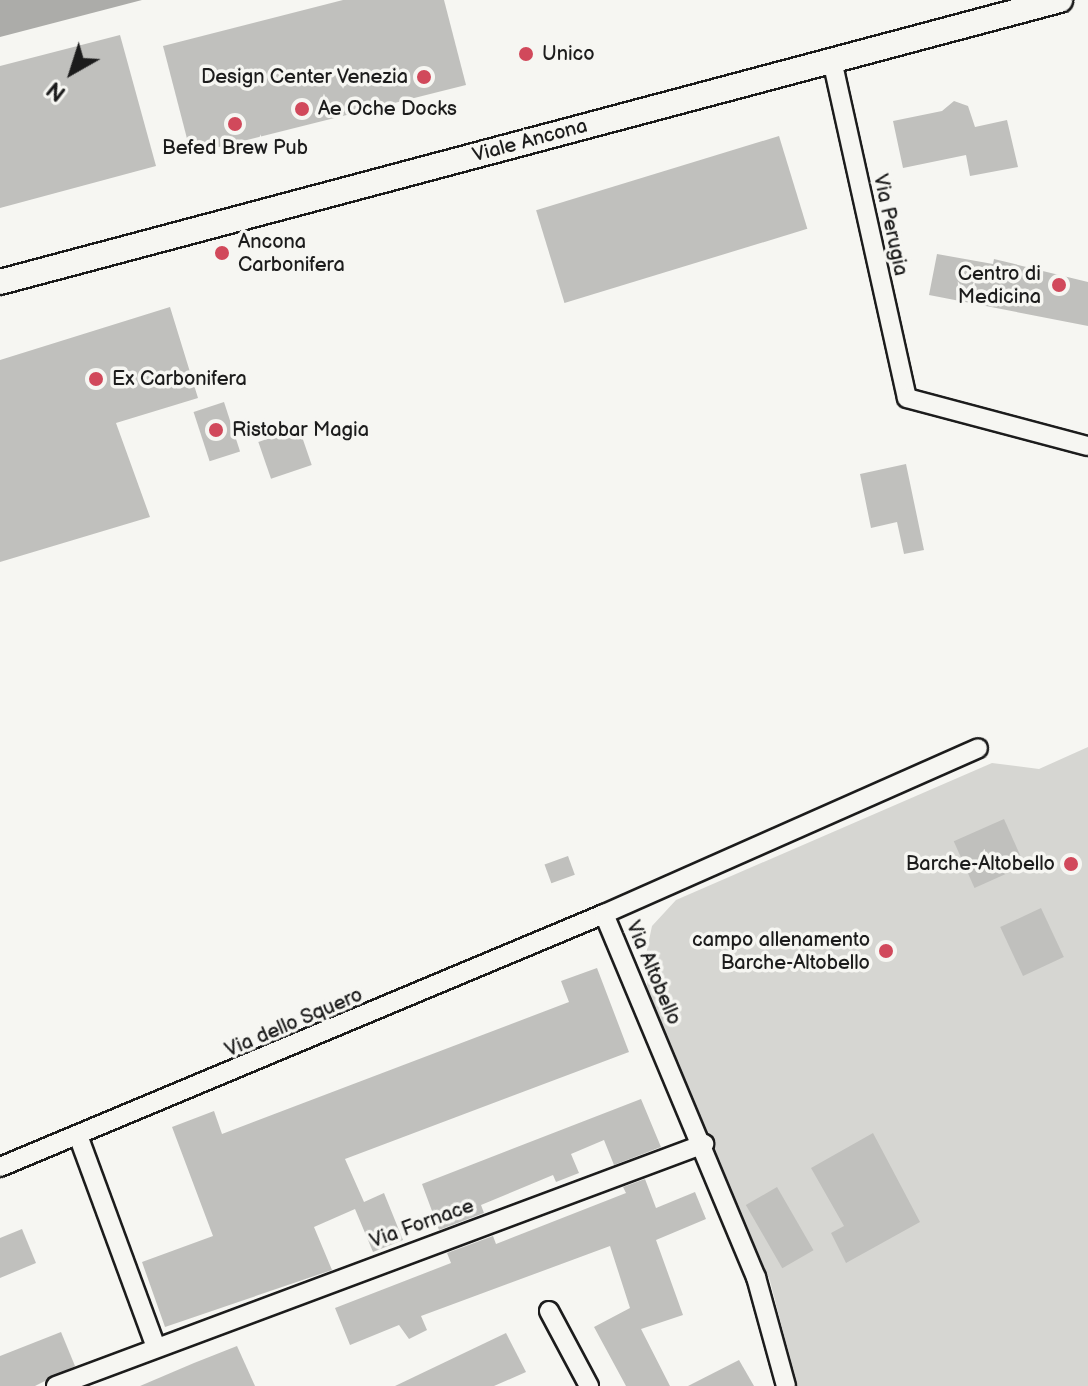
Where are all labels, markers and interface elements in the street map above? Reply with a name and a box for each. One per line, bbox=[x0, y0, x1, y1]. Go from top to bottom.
north arrow bbox=[32, 32, 112, 112]
place label: Unico bbox=[542, 42, 595, 66]
marker: Unico bbox=[517, 45, 535, 63]
place label: Design Center Venezia bbox=[200, 65, 408, 89]
marker: Design Center Venezia bbox=[415, 68, 433, 86]
text: N bbox=[42, 75, 72, 107]
place label: Ae Oche Docks bbox=[318, 97, 457, 121]
marker: Ae Oche Docks bbox=[293, 100, 311, 118]
street label: Viale Ancona bbox=[470, 114, 590, 168]
marker: Befed Brew Pub bbox=[226, 115, 244, 133]
place label: Befed Brew Pub bbox=[162, 136, 308, 160]
street label: Via Perugia bbox=[868, 172, 912, 278]
place label: Ancona Carbonifera bbox=[238, 230, 345, 277]
marker: Ancona Carbonifera bbox=[213, 244, 231, 262]
place label: Centro di Medicina bbox=[958, 262, 1041, 309]
marker: Centro di Medicina bbox=[1048, 274, 1070, 296]
place label: Ex Carbonifera bbox=[112, 367, 247, 391]
marker: Ex Carbonifera bbox=[87, 370, 105, 388]
place label: Ristobar Magia bbox=[232, 418, 369, 442]
marker: Ristobar Magia bbox=[207, 421, 225, 439]
place label: Barche-Altobello bbox=[906, 852, 1055, 876]
marker: Barche-Altobello bbox=[1062, 855, 1080, 873]
street label: Via Altobello bbox=[620, 917, 686, 1029]
place label: campo allenamento Barche-Altobello bbox=[692, 928, 870, 975]
marker: campo allenamento Barche-Altobello bbox=[877, 942, 895, 960]
street label: Via dello Squero bbox=[221, 983, 367, 1063]
street label: Via Fornace bbox=[367, 1194, 477, 1254]

